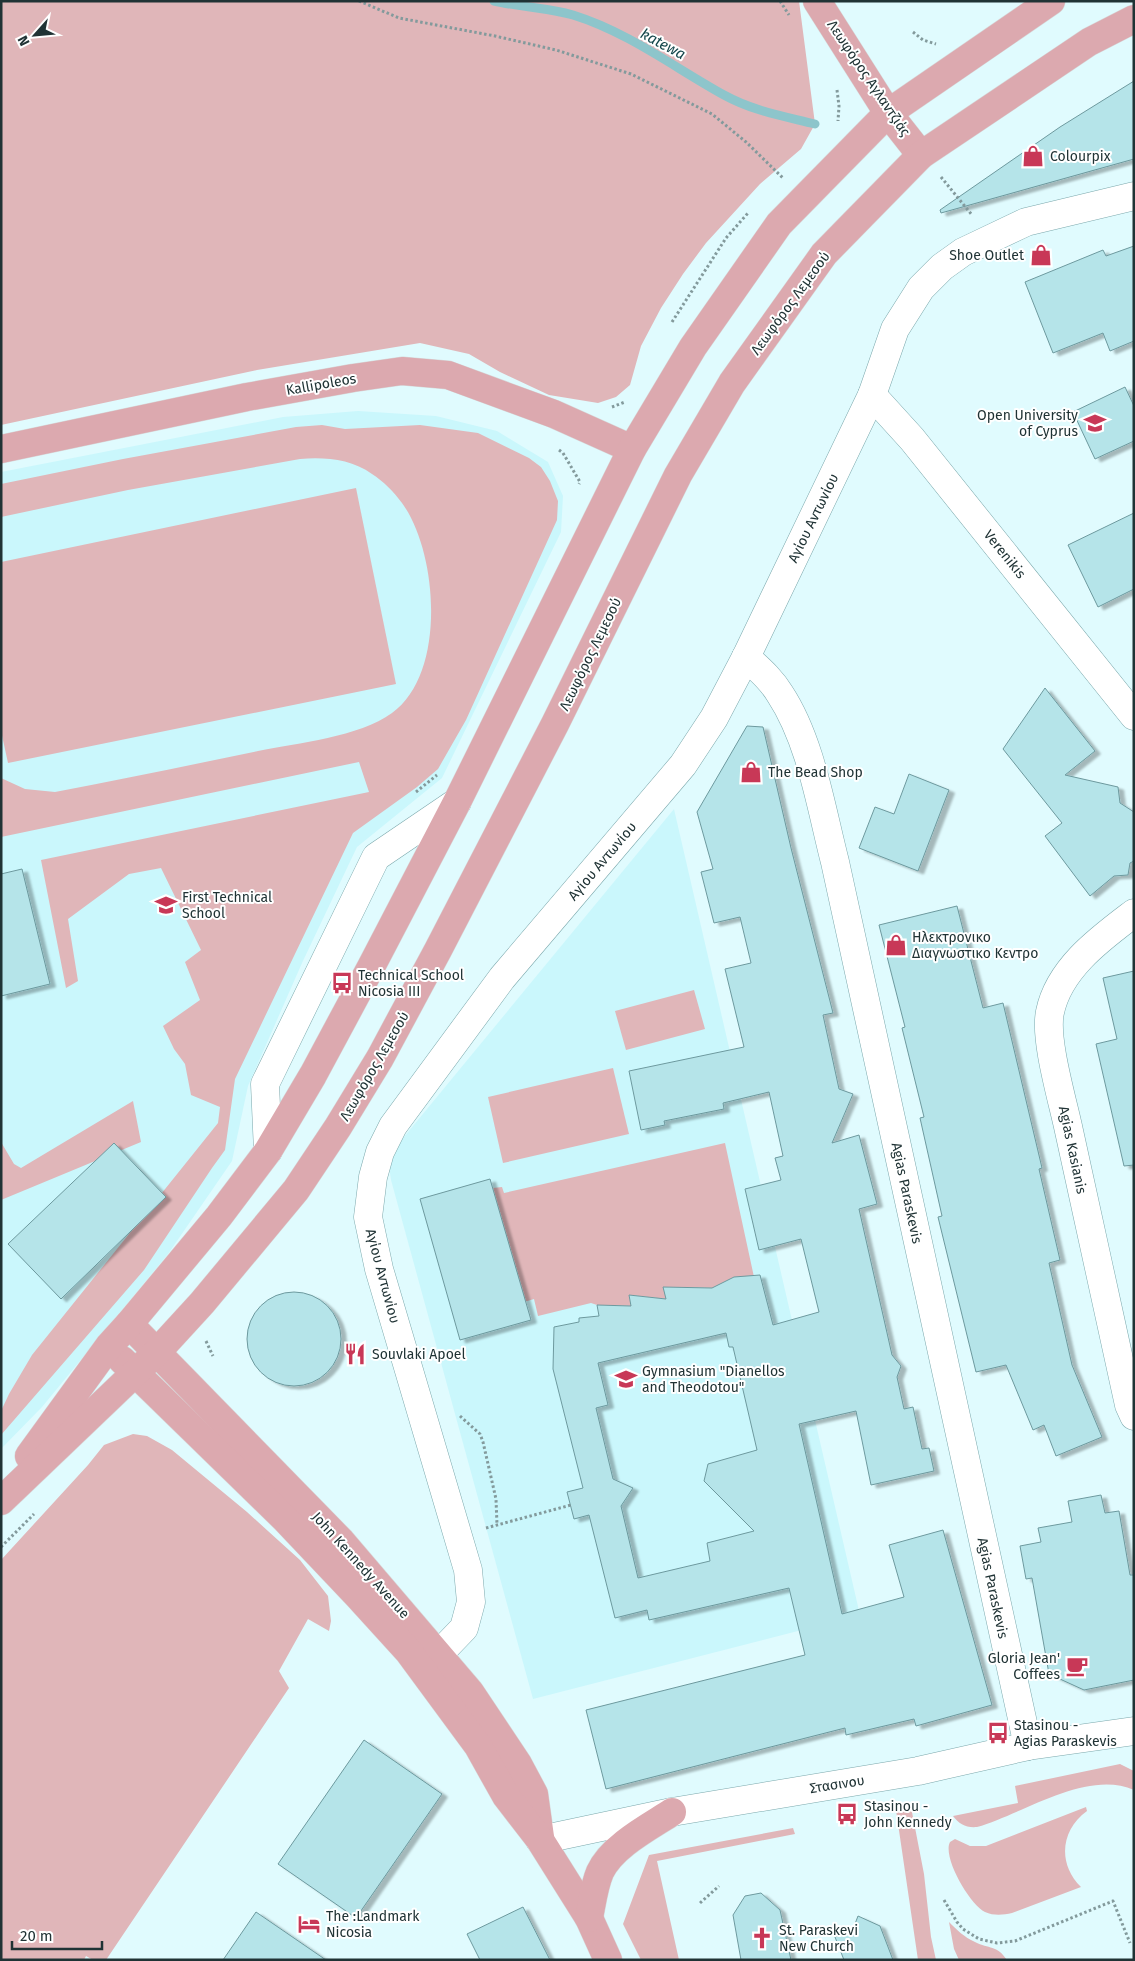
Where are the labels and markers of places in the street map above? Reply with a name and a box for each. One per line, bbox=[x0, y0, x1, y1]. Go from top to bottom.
shop icon: Colourpix bbox=[1020, 143, 1046, 169]
place label: Colourpix bbox=[1050, 148, 1111, 165]
shop icon: Shoe Outlet bbox=[1028, 242, 1054, 268]
place label: Shoe Outlet bbox=[949, 247, 1025, 264]
place label: Open University of Cyprus bbox=[977, 407, 1078, 440]
school or university icon: Open University of Cyprus bbox=[1082, 410, 1108, 436]
shop icon: The Bead Shop bbox=[738, 759, 764, 785]
place label: The Bead Shop bbox=[768, 764, 863, 781]
place label: First Technical School bbox=[182, 889, 272, 922]
school or university icon: First Technical School bbox=[153, 892, 179, 918]
place label: Ηλεκτρονικο Διαγνωστικο Κεντρο bbox=[912, 929, 1038, 962]
shop icon: Ηλεκτρονικο Διαγνωστικο Κεντρο bbox=[883, 932, 909, 958]
place label: Technical School Nicosia III bbox=[358, 967, 464, 1000]
bus stop icon: Technical School Nicosia III bbox=[329, 970, 355, 996]
restaurant icon: Souvlaki Apoel bbox=[342, 1341, 368, 1367]
place label: Souvlaki Apoel bbox=[372, 1346, 466, 1363]
place label: Gymnasium "Dianellos and Theodotou" bbox=[642, 1363, 785, 1396]
school or university icon: Gymnasium "Dianellos and Theodotou" bbox=[613, 1366, 639, 1392]
place label: Gloria Jean' Coffees bbox=[988, 1650, 1060, 1683]
cafe icon: Gloria Jean' Coffees bbox=[1064, 1653, 1090, 1679]
place label: Stasinou - Agias Paraskevis bbox=[1014, 1717, 1117, 1750]
bus stop icon: Stasinou - Agias Paraskevis bbox=[985, 1720, 1011, 1746]
place label: Stasinou - John Kennedy bbox=[864, 1798, 952, 1831]
bus stop icon: Stasinou - John Kennedy bbox=[834, 1801, 860, 1827]
place label: The :Landmark Nicosia bbox=[326, 1908, 420, 1941]
hotel icon: The :Landmark Nicosia bbox=[296, 1911, 322, 1937]
place label: St. Paraskevi New Church bbox=[779, 1922, 858, 1955]
church icon: St. Paraskevi New Church bbox=[749, 1925, 775, 1951]

